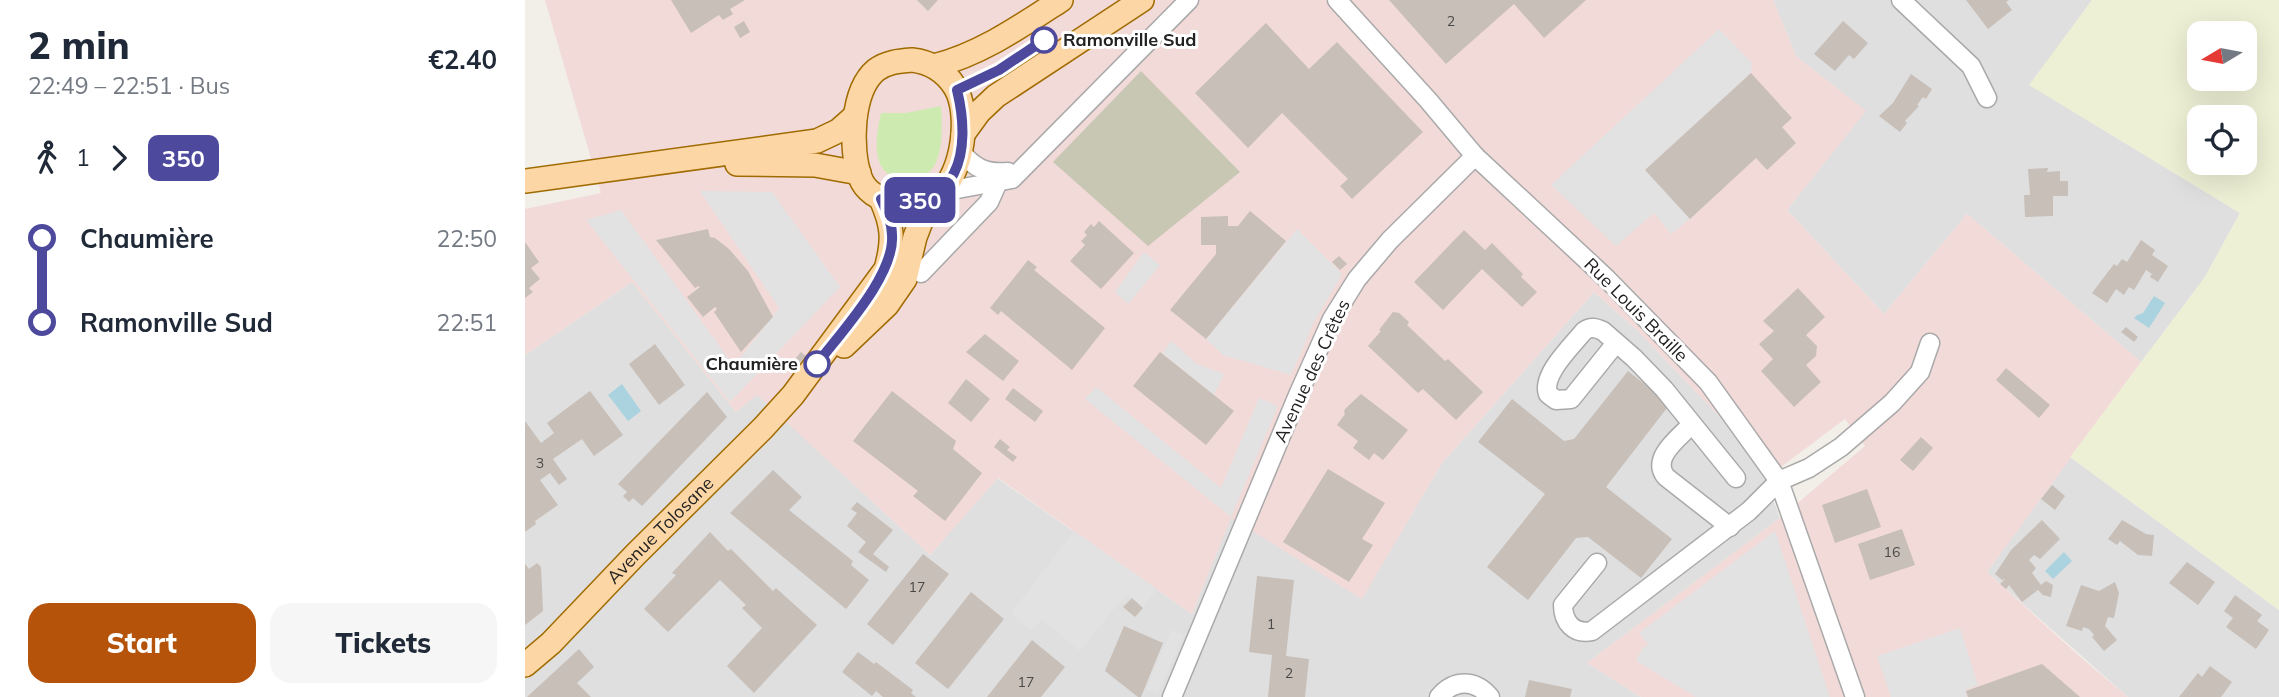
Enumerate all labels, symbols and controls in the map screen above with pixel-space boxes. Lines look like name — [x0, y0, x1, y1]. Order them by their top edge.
house number: 2 — [1447, 12, 1455, 30]
text: 2 min — [28, 21, 130, 69]
north arrow — [2187, 21, 2257, 91]
map controls — [2187, 21, 2257, 175]
marker: Ramonville Sud — [1031, 27, 1057, 53]
place label: Ramonville Sud — [1063, 28, 1197, 51]
text: €2.40 — [428, 43, 497, 76]
text: 22:49 – 22:51 · Bus — [28, 71, 230, 100]
button: locate — [2187, 105, 2257, 175]
icon: walk — [28, 139, 66, 177]
icon: forward — [100, 139, 138, 177]
text: 1 — [76, 143, 90, 172]
text: 350 — [162, 143, 205, 173]
line badge: 350 — [880, 177, 960, 223]
text: 350 — [898, 185, 942, 215]
text: Chaumière — [80, 222, 214, 255]
text: 22:50 — [437, 224, 497, 253]
street label: Rue Louis Braille — [1580, 253, 1693, 366]
street label: Avenue des Crêtes — [1268, 296, 1355, 446]
text: Ramonville Sud — [80, 306, 273, 339]
text: 22:51 — [437, 308, 497, 337]
marker: Chaumière — [804, 351, 830, 377]
place label: Chaumière — [705, 352, 798, 375]
house number: 3 — [536, 454, 544, 472]
street label: Avenue Tolosane — [602, 472, 718, 588]
house number: 16 — [1884, 543, 1900, 561]
house number: 17 — [909, 578, 925, 596]
button: Start — [28, 603, 256, 683]
button: Tickets — [270, 603, 497, 683]
house number: 1 — [1267, 615, 1275, 633]
house number: 2 — [1285, 664, 1293, 682]
house number: 17 — [1018, 673, 1034, 691]

